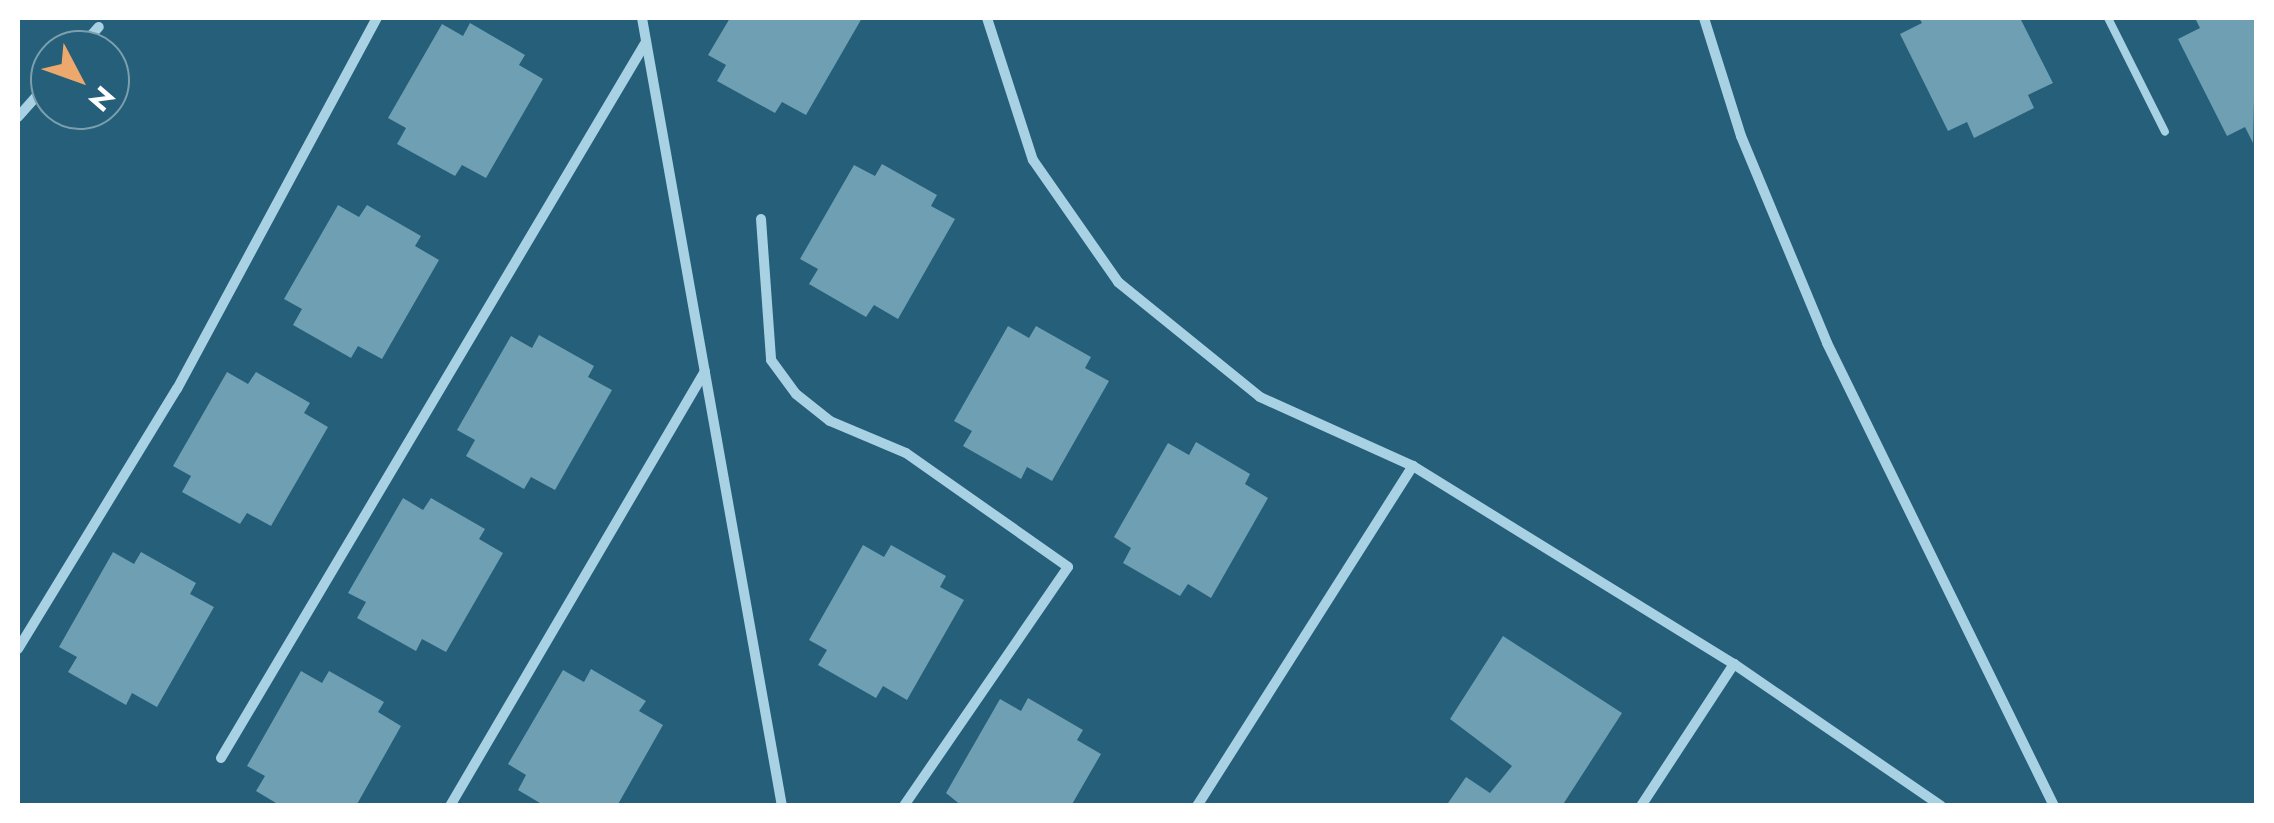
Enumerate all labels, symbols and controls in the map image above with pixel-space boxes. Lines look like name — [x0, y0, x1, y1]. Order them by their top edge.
north arrow — [30, 30, 130, 130]
text: N — [79, 77, 124, 121]

